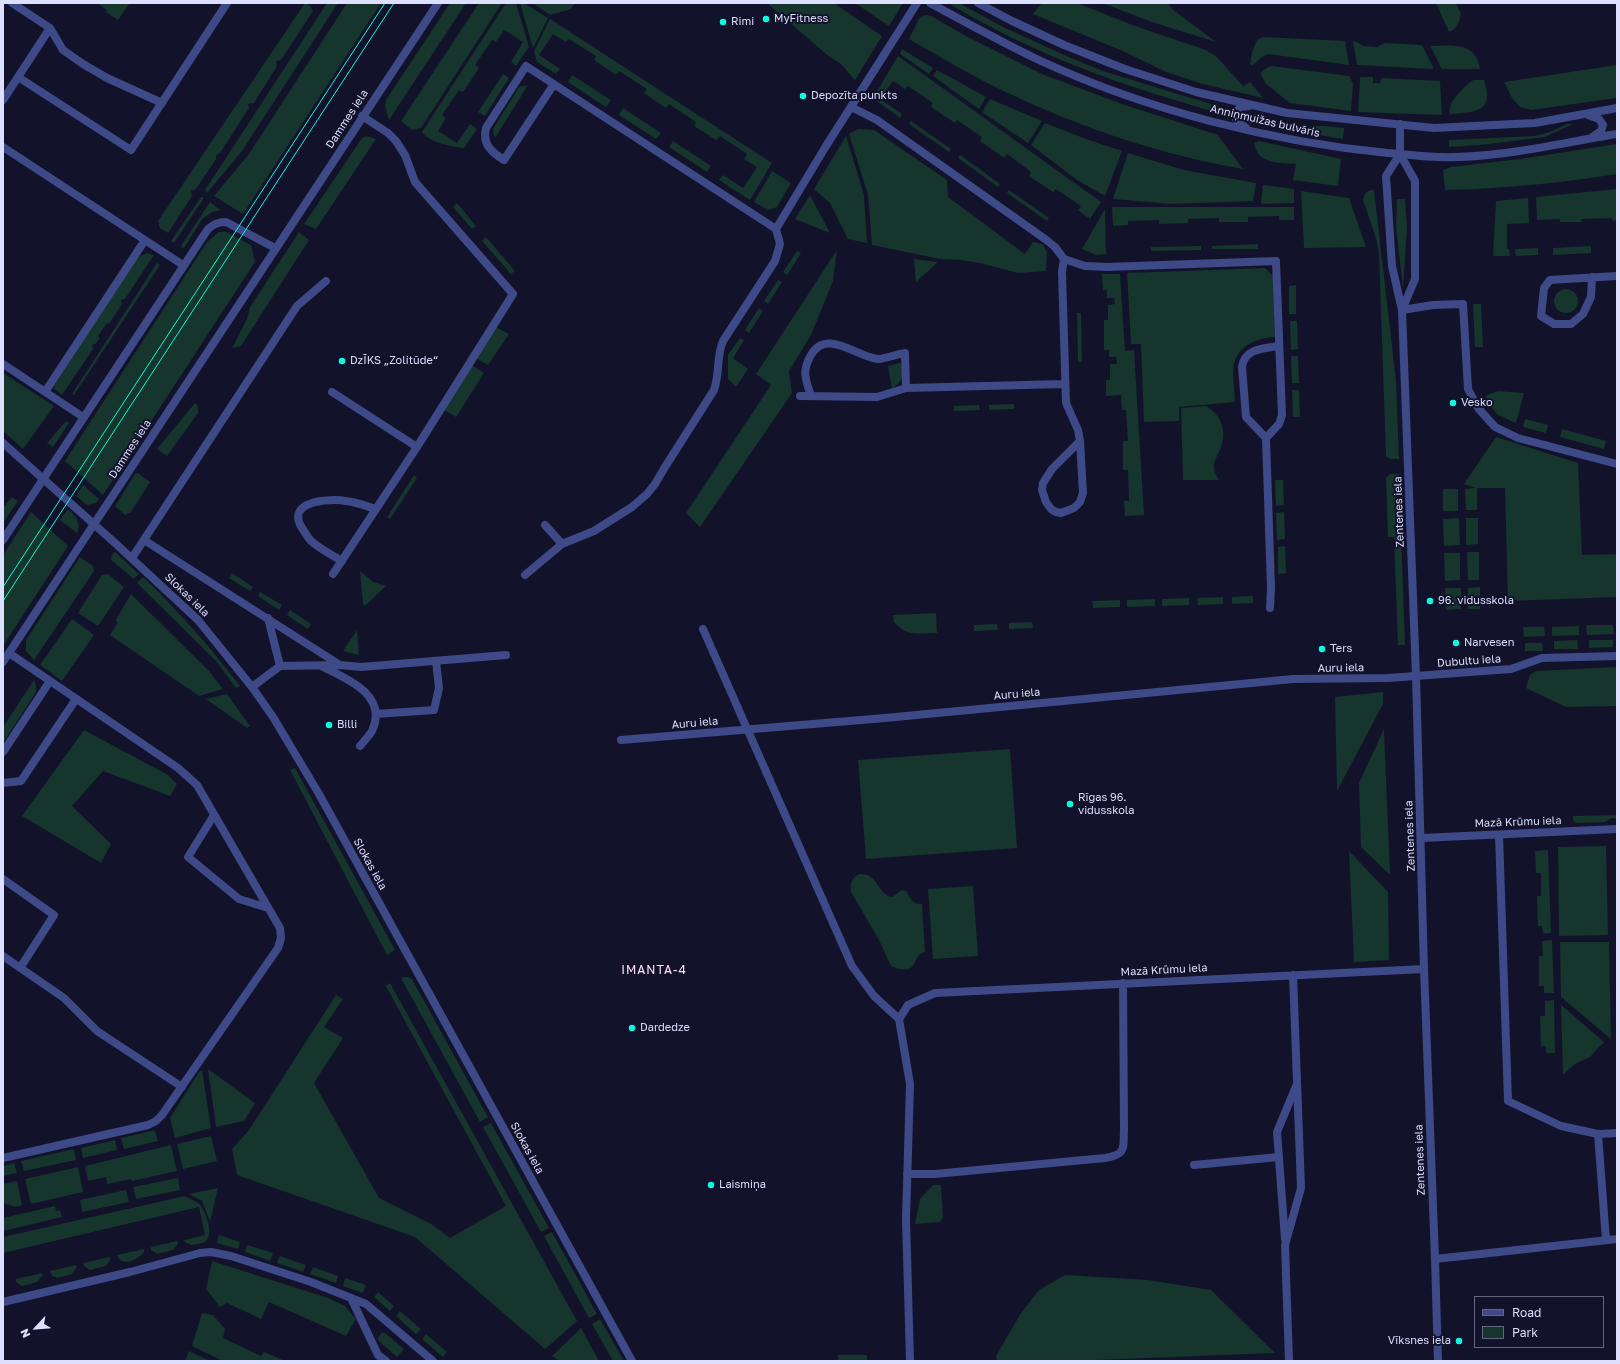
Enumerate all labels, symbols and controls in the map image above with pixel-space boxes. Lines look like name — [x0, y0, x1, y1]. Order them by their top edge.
place label: MyFitness — [774, 12, 828, 26]
marker: MyFitness — [761, 14, 771, 24]
place label: Rimi — [731, 15, 754, 29]
marker: Rimi — [718, 17, 728, 27]
street label: Dammes iela — [323, 87, 371, 151]
place label: Depozīta punkts — [811, 89, 897, 103]
marker: Depozīta punkts — [798, 91, 808, 101]
street label: Anniņmuižas bulvāris — [1209, 102, 1321, 140]
place label: DzĪKS „Zolitūde“ — [350, 354, 438, 368]
marker: DzĪKS „Zolitūde“ — [337, 356, 347, 366]
place label: Vesko — [1461, 396, 1493, 410]
marker: Vesko — [1448, 398, 1458, 408]
street label: Dammes iela — [106, 417, 154, 481]
street label: Zentenes iela — [1391, 476, 1407, 548]
street label: Slokas iela — [162, 570, 212, 620]
place label: 96. vidusskola — [1438, 594, 1514, 608]
marker: 96. vidusskola — [1425, 596, 1435, 606]
place label: Narvesen — [1464, 636, 1514, 650]
marker: Narvesen — [1451, 638, 1461, 648]
place label: Ters — [1330, 642, 1352, 656]
marker: Ters — [1317, 644, 1327, 654]
street label: Dubultu iela — [1437, 652, 1501, 670]
street label: Auru iela — [1318, 661, 1364, 675]
street label: Auru iela — [993, 685, 1041, 703]
street label: Auru iela — [671, 714, 719, 732]
place label: Billi — [337, 718, 357, 732]
marker: Billi — [324, 720, 334, 730]
place label: Rīgas 96. vidusskola — [1078, 791, 1135, 817]
marker: Rīgas 96. vidusskola — [1065, 799, 1075, 809]
street label: Zentenes iela — [1402, 800, 1418, 872]
street label: Mazā Krūmu iela — [1474, 814, 1562, 830]
street label: Slokas iela — [350, 836, 390, 892]
street label: Mazā Krūmu iela — [1120, 961, 1208, 979]
district label: IMANTA-4 — [621, 963, 687, 977]
place label: Dardedze — [640, 1021, 690, 1035]
marker: Dardedze — [627, 1023, 637, 1033]
street label: Slokas iela — [507, 1120, 547, 1176]
street label: Zentenes iela — [1412, 1124, 1428, 1196]
place label: Laismiņa — [719, 1178, 766, 1192]
marker: Laismiņa — [706, 1180, 716, 1190]
legend — [1474, 1296, 1604, 1348]
text: Road — [1512, 1305, 1541, 1320]
north arrow — [16, 1308, 56, 1348]
text: Park — [1512, 1325, 1538, 1340]
text: N — [17, 1327, 32, 1340]
place label: Vīksnes iela — [1388, 1334, 1451, 1348]
marker: Vīksnes iela — [1454, 1336, 1464, 1346]

